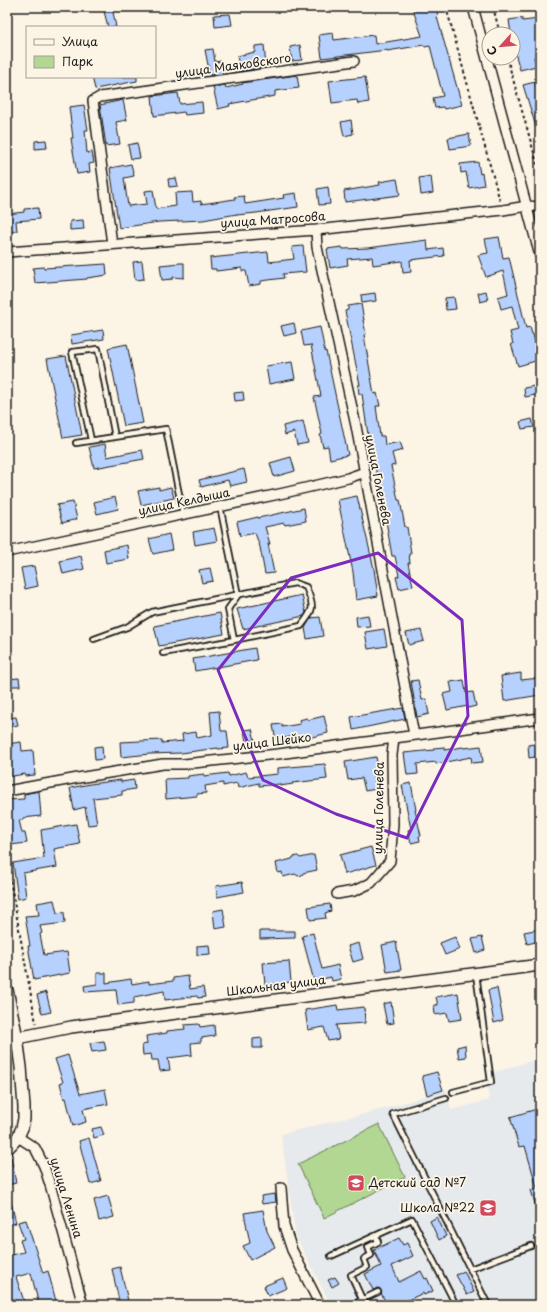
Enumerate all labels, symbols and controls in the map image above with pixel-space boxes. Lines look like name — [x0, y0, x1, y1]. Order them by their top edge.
legend — [26, 26, 156, 78]
north arrow — [481, 26, 521, 66]
text: Улица — [62, 32, 98, 50]
text: С — [482, 43, 501, 58]
street label: улица Маяковского — [174, 48, 292, 82]
text: Парк — [62, 52, 94, 70]
street label: улица Матросова — [220, 206, 327, 232]
street label: улица Голенева — [361, 433, 397, 527]
street label: улица Келдыша — [136, 482, 232, 520]
street label: улица Шейко — [232, 727, 312, 755]
street label: улица Голенева — [368, 761, 388, 854]
street label: Школьная улица — [225, 970, 327, 1000]
street label: улица Ленина — [46, 1155, 88, 1241]
school or university icon: Детский сад №7 — [346, 1173, 366, 1193]
place label: Детский сад №7 — [368, 1173, 466, 1191]
place label: Школа №22 — [400, 1198, 475, 1216]
school or university icon: Школа №22 — [478, 1198, 498, 1218]

